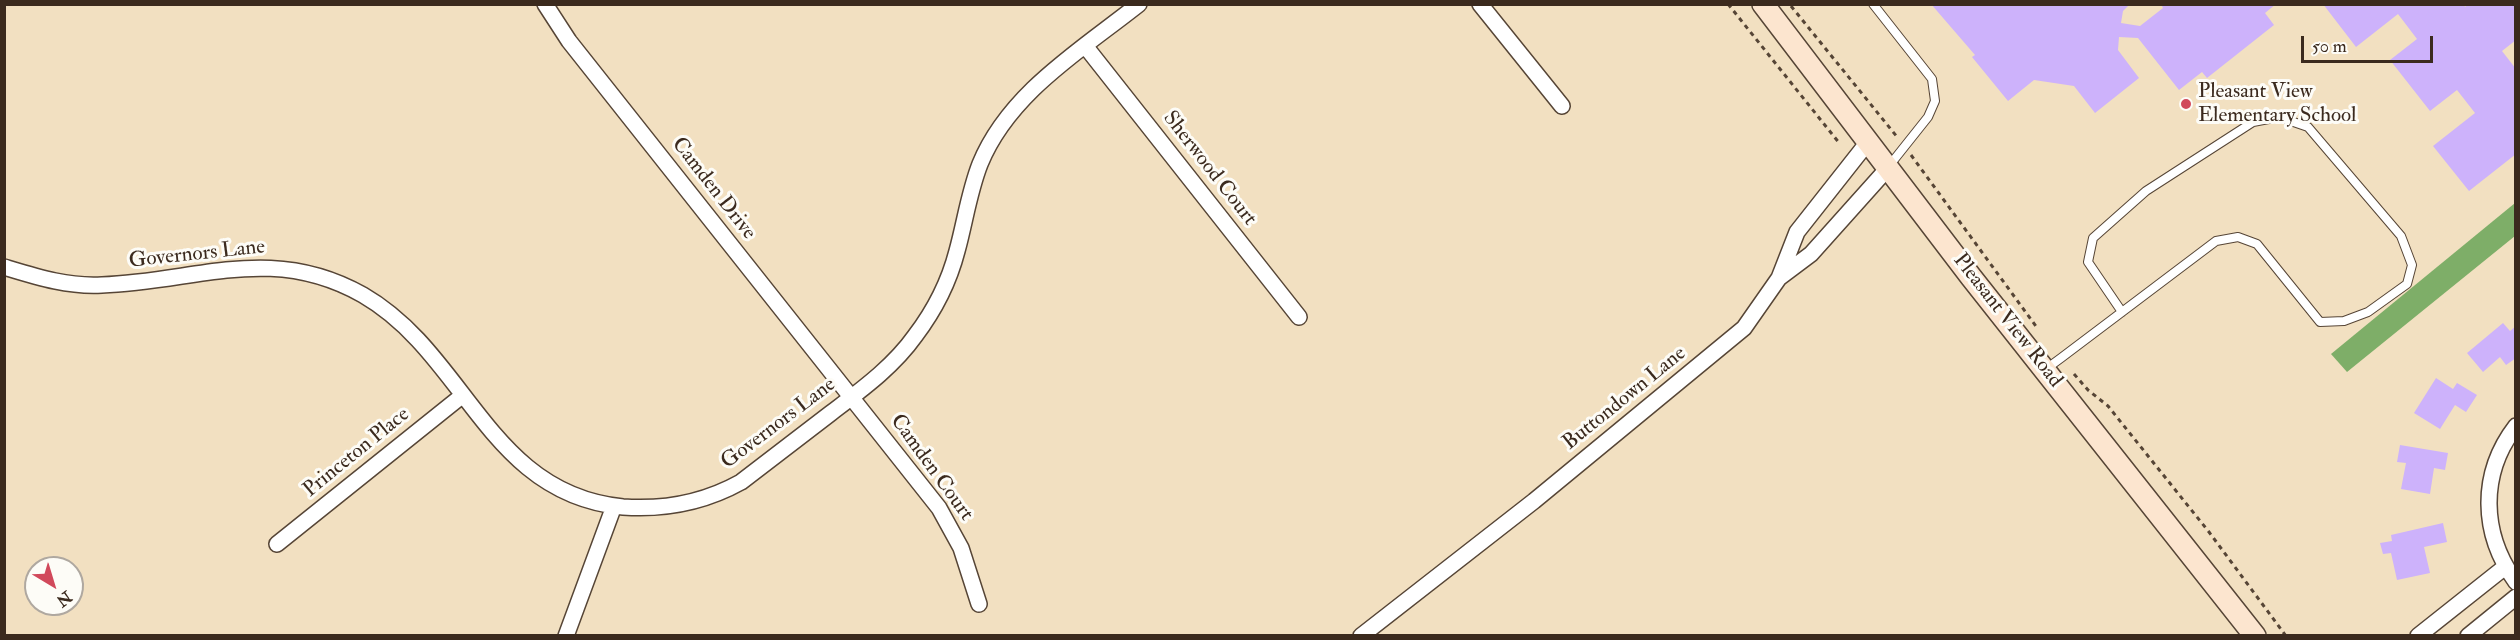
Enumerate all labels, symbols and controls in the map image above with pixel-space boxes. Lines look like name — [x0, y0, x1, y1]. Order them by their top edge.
scale bar — [2304, 24, 2436, 62]
text: 50 m — [2312, 35, 2347, 58]
place label: Pleasant View Elementary School — [2198, 79, 2356, 129]
marker: Pleasant View Elementary School — [2179, 97, 2193, 111]
street label: Sherwood Court — [1157, 107, 1261, 231]
street label: Camden Drive — [665, 133, 761, 245]
street label: Governors Lane — [128, 235, 266, 275]
street label: Pleasant View Road — [1947, 249, 2067, 393]
street label: Buttondown Lane — [1558, 342, 1692, 456]
street label: Governors Lane — [717, 373, 841, 475]
street label: Princeton Place — [299, 403, 415, 503]
street label: Camden Court — [884, 410, 978, 526]
north arrow — [24, 556, 84, 616]
text: N — [52, 586, 76, 611]

